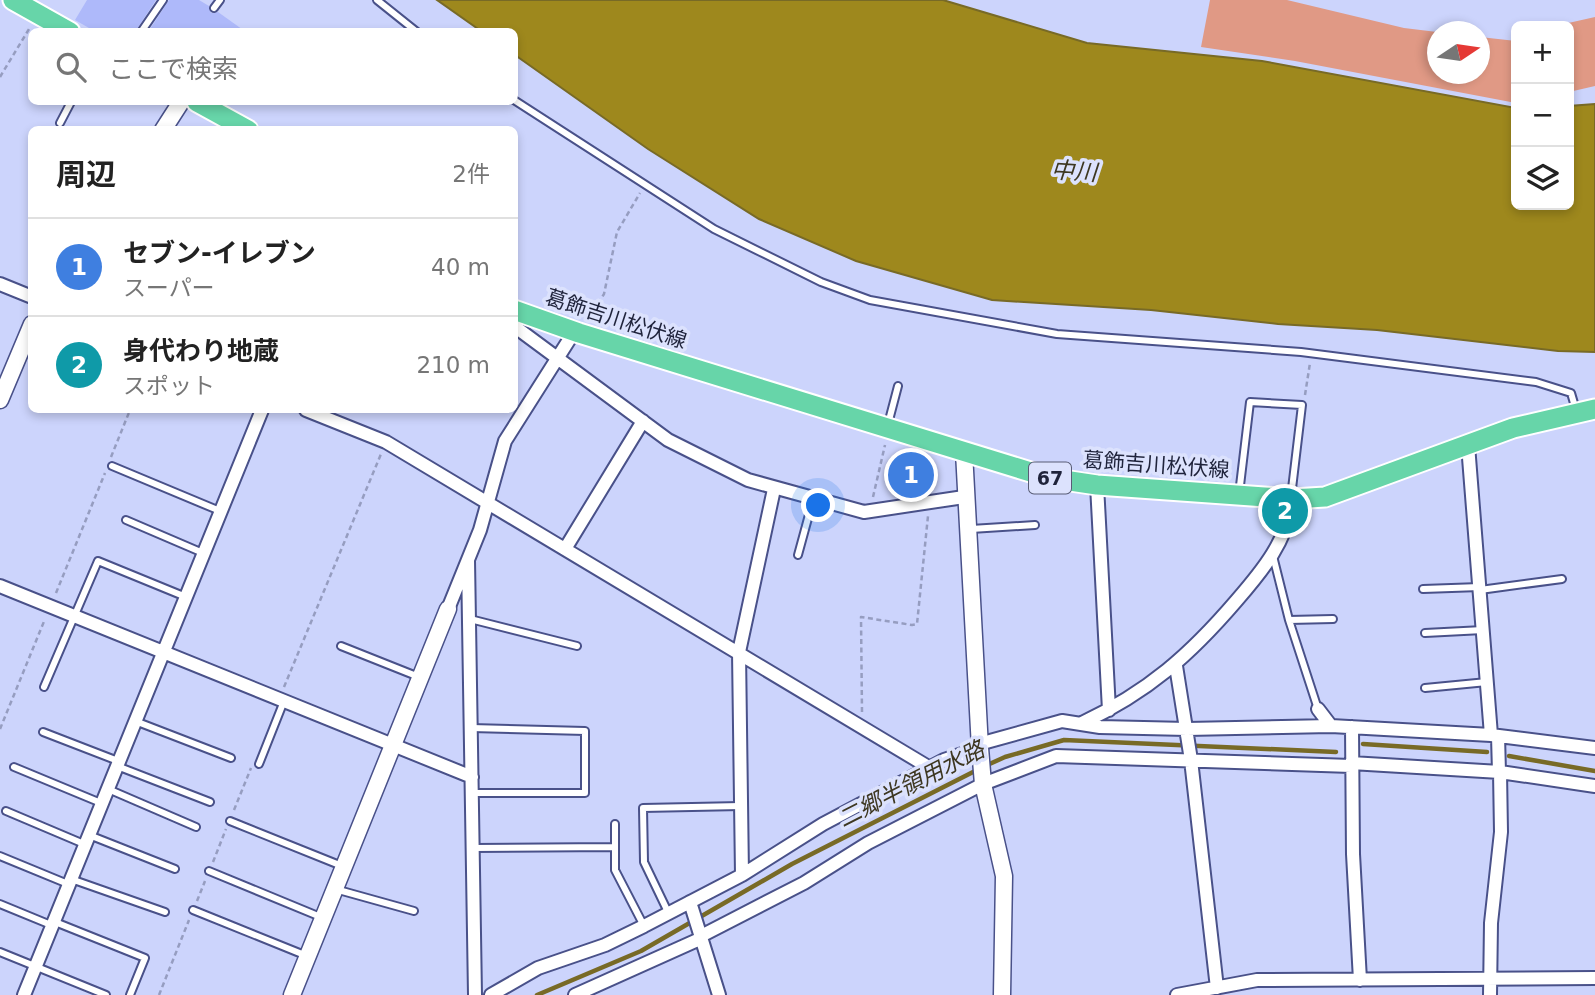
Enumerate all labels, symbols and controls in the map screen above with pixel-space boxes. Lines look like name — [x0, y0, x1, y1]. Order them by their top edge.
north arrow — [1427, 21, 1490, 84]
map controls — [1511, 21, 1574, 210]
button: + — [1511, 21, 1574, 84]
search box — [28, 28, 518, 105]
icon: search — [52, 48, 90, 86]
text: ここで検索 — [108, 54, 238, 84]
button: − — [1511, 84, 1574, 147]
button: layers — [1511, 147, 1574, 210]
water label: 中川 — [1050, 156, 1101, 186]
text: 周辺 — [56, 157, 116, 192]
text: 2件 — [452, 161, 490, 187]
text: セブン-イレブン — [123, 238, 316, 268]
text: 1 — [71, 254, 87, 280]
text: 40 m — [431, 254, 490, 280]
text: スーパー — [123, 275, 215, 301]
street label: 葛飾吉川松伏線 — [542, 285, 690, 353]
text: 身代わり地蔵 — [123, 336, 279, 366]
text: 2 — [71, 352, 87, 378]
text: 210 m — [416, 352, 490, 378]
text: スポット — [123, 373, 215, 399]
street label: 葛飾吉川松伏線 — [1082, 448, 1230, 482]
pin: 1 — [888, 449, 934, 501]
road number: 67 — [1029, 463, 1071, 494]
pin: 2 — [1262, 485, 1308, 537]
your location — [801, 488, 835, 522]
water label: 二郷半領用水路 — [833, 735, 990, 832]

